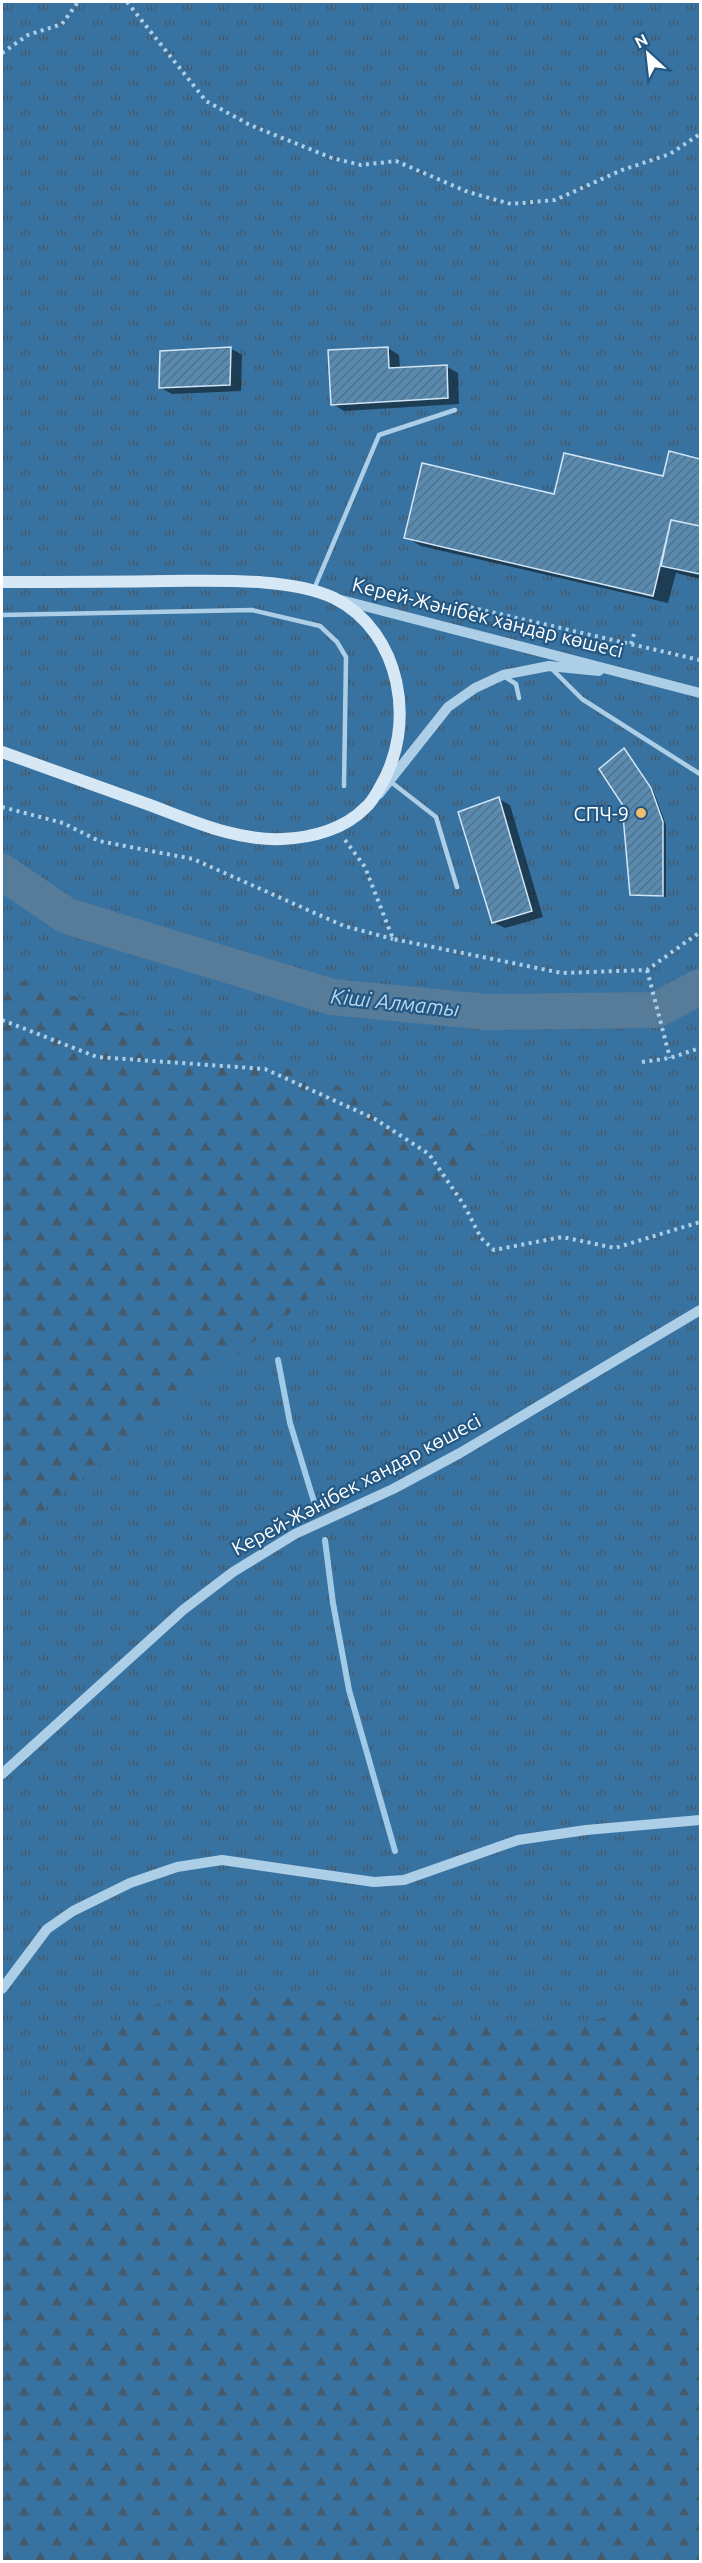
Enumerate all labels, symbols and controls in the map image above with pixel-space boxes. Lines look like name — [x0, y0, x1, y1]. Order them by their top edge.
north arrow — [618, 24, 678, 84]
text: N — [632, 30, 651, 51]
street label: Керей-Жәнібек хандар көшесі — [350, 572, 626, 662]
place label: СПЧ-9 — [574, 802, 629, 825]
marker: СПЧ-9 — [634, 806, 648, 820]
water label: Кіші Алматы — [329, 983, 461, 1021]
street label: Керей-Жәнібек хандар көшесі — [228, 1408, 484, 1560]

